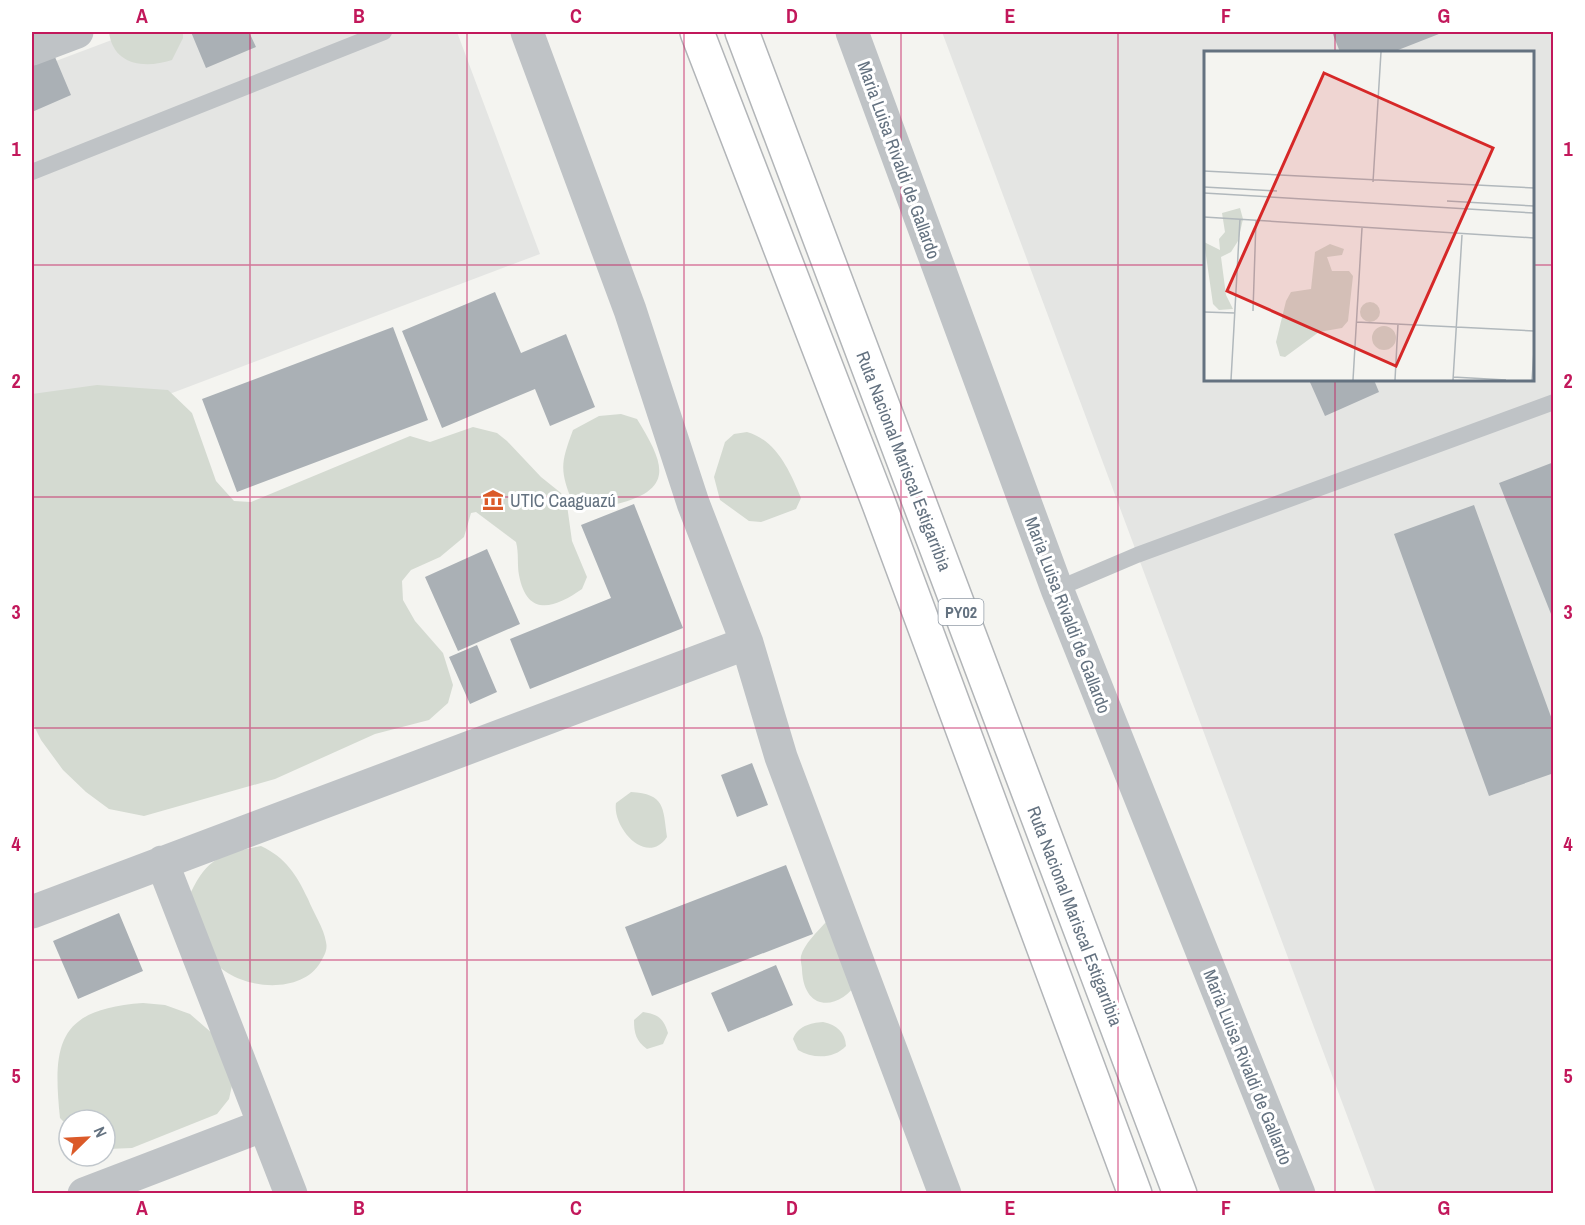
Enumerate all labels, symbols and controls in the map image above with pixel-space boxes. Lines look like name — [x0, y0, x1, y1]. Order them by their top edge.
text: A — [136, 2, 148, 29]
text: B — [353, 2, 365, 29]
text: C — [570, 2, 582, 29]
text: D — [786, 2, 798, 29]
text: E — [1005, 2, 1016, 29]
text: F — [1221, 2, 1231, 29]
text: G — [1438, 2, 1450, 29]
inset map — [1204, 51, 1534, 381]
street label: Maria Luisa Rivaldi de Gallardo — [852, 58, 946, 262]
text: 1 — [11, 135, 21, 162]
text: 1 — [1563, 135, 1573, 162]
street label: Ruta Nacional Mariscal Estigarribia — [850, 347, 958, 575]
text: 2 — [11, 367, 21, 394]
text: 2 — [1563, 367, 1573, 394]
museum icon: UTIC Caaguazú — [481, 488, 505, 512]
place label: UTIC Caaguazú — [510, 488, 616, 513]
street label: Maria Luisa Rivaldi de Gallardo — [1019, 513, 1117, 717]
text: 3 — [11, 598, 21, 625]
text: 3 — [1563, 598, 1573, 625]
road number: PY02 — [938, 599, 984, 625]
street label: Ruta Nacional Mariscal Estigarribia — [1021, 802, 1129, 1030]
text: 4 — [11, 830, 21, 857]
text: 4 — [1563, 830, 1573, 857]
street label: Maria Luisa Rivaldi de Gallardo — [1197, 966, 1299, 1168]
text: 5 — [11, 1062, 21, 1089]
text: 5 — [1563, 1062, 1573, 1089]
north arrow — [57, 1108, 117, 1168]
text: N — [89, 1123, 113, 1141]
text: A — [136, 1194, 148, 1221]
text: B — [353, 1194, 365, 1221]
text: C — [570, 1194, 582, 1221]
text: D — [786, 1194, 798, 1221]
text: E — [1005, 1194, 1016, 1221]
text: F — [1221, 1194, 1231, 1221]
text: G — [1438, 1194, 1450, 1221]

